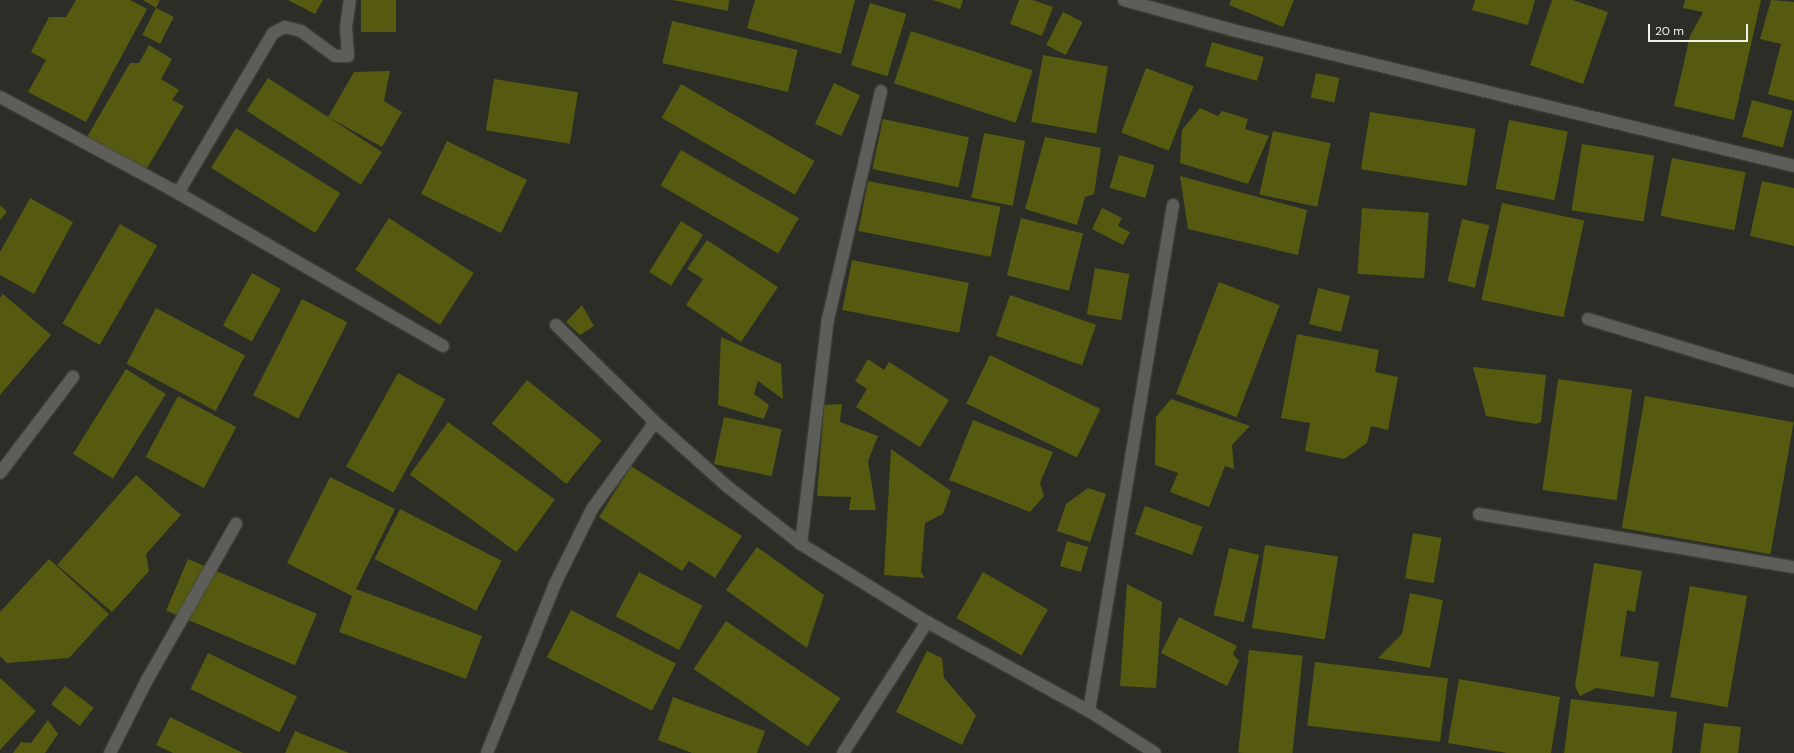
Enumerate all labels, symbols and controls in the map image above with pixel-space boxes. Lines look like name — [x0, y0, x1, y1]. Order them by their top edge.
scale bar — [1650, 16, 1750, 42]
text: 20 m — [1655, 23, 1684, 39]

